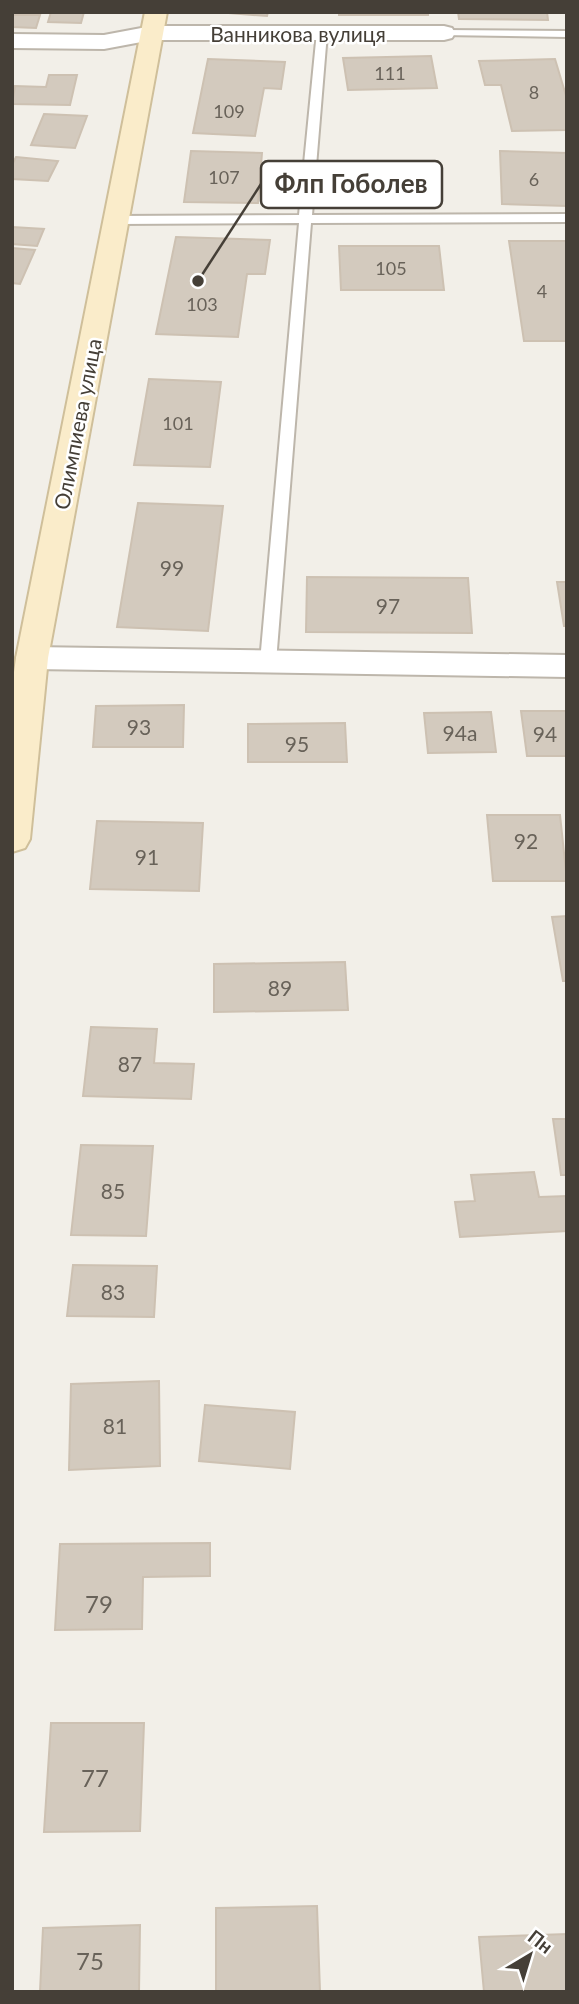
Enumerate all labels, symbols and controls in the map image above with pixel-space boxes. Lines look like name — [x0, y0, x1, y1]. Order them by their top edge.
street label: Ванникова вулиця — [210, 21, 386, 46]
house number: 111 — [374, 62, 406, 84]
house number: 8 — [529, 81, 539, 103]
house number: 109 — [213, 100, 245, 122]
callout: Флп Гоболев — [261, 161, 442, 208]
house number: 107 — [208, 166, 240, 188]
text: Флп Гоболев — [274, 167, 428, 199]
house number: 6 — [529, 168, 539, 190]
house number: 105 — [375, 257, 407, 279]
house number: 4 — [537, 280, 547, 302]
house number: 103 — [186, 293, 218, 315]
street label: Олимпиева улица — [48, 336, 106, 512]
house number: 101 — [162, 412, 194, 434]
house number: 99 — [160, 555, 184, 580]
house number: 97 — [376, 593, 400, 618]
house number: 93 — [127, 714, 151, 739]
house number: 94а — [443, 720, 477, 745]
house number: 94 — [533, 721, 557, 746]
house number: 95 — [285, 731, 309, 756]
house number: 92 — [514, 828, 538, 853]
house number: 91 — [135, 844, 159, 869]
house number: 89 — [268, 975, 292, 1000]
house number: 87 — [118, 1051, 142, 1076]
house number: 85 — [101, 1178, 125, 1203]
house number: 83 — [101, 1279, 125, 1304]
house number: 81 — [103, 1413, 127, 1438]
house number: 79 — [85, 1589, 113, 1618]
house number: 77 — [81, 1763, 109, 1792]
north arrow — [495, 1920, 565, 1990]
text: Пн — [524, 1925, 558, 1958]
house number: 75 — [76, 1946, 104, 1975]

